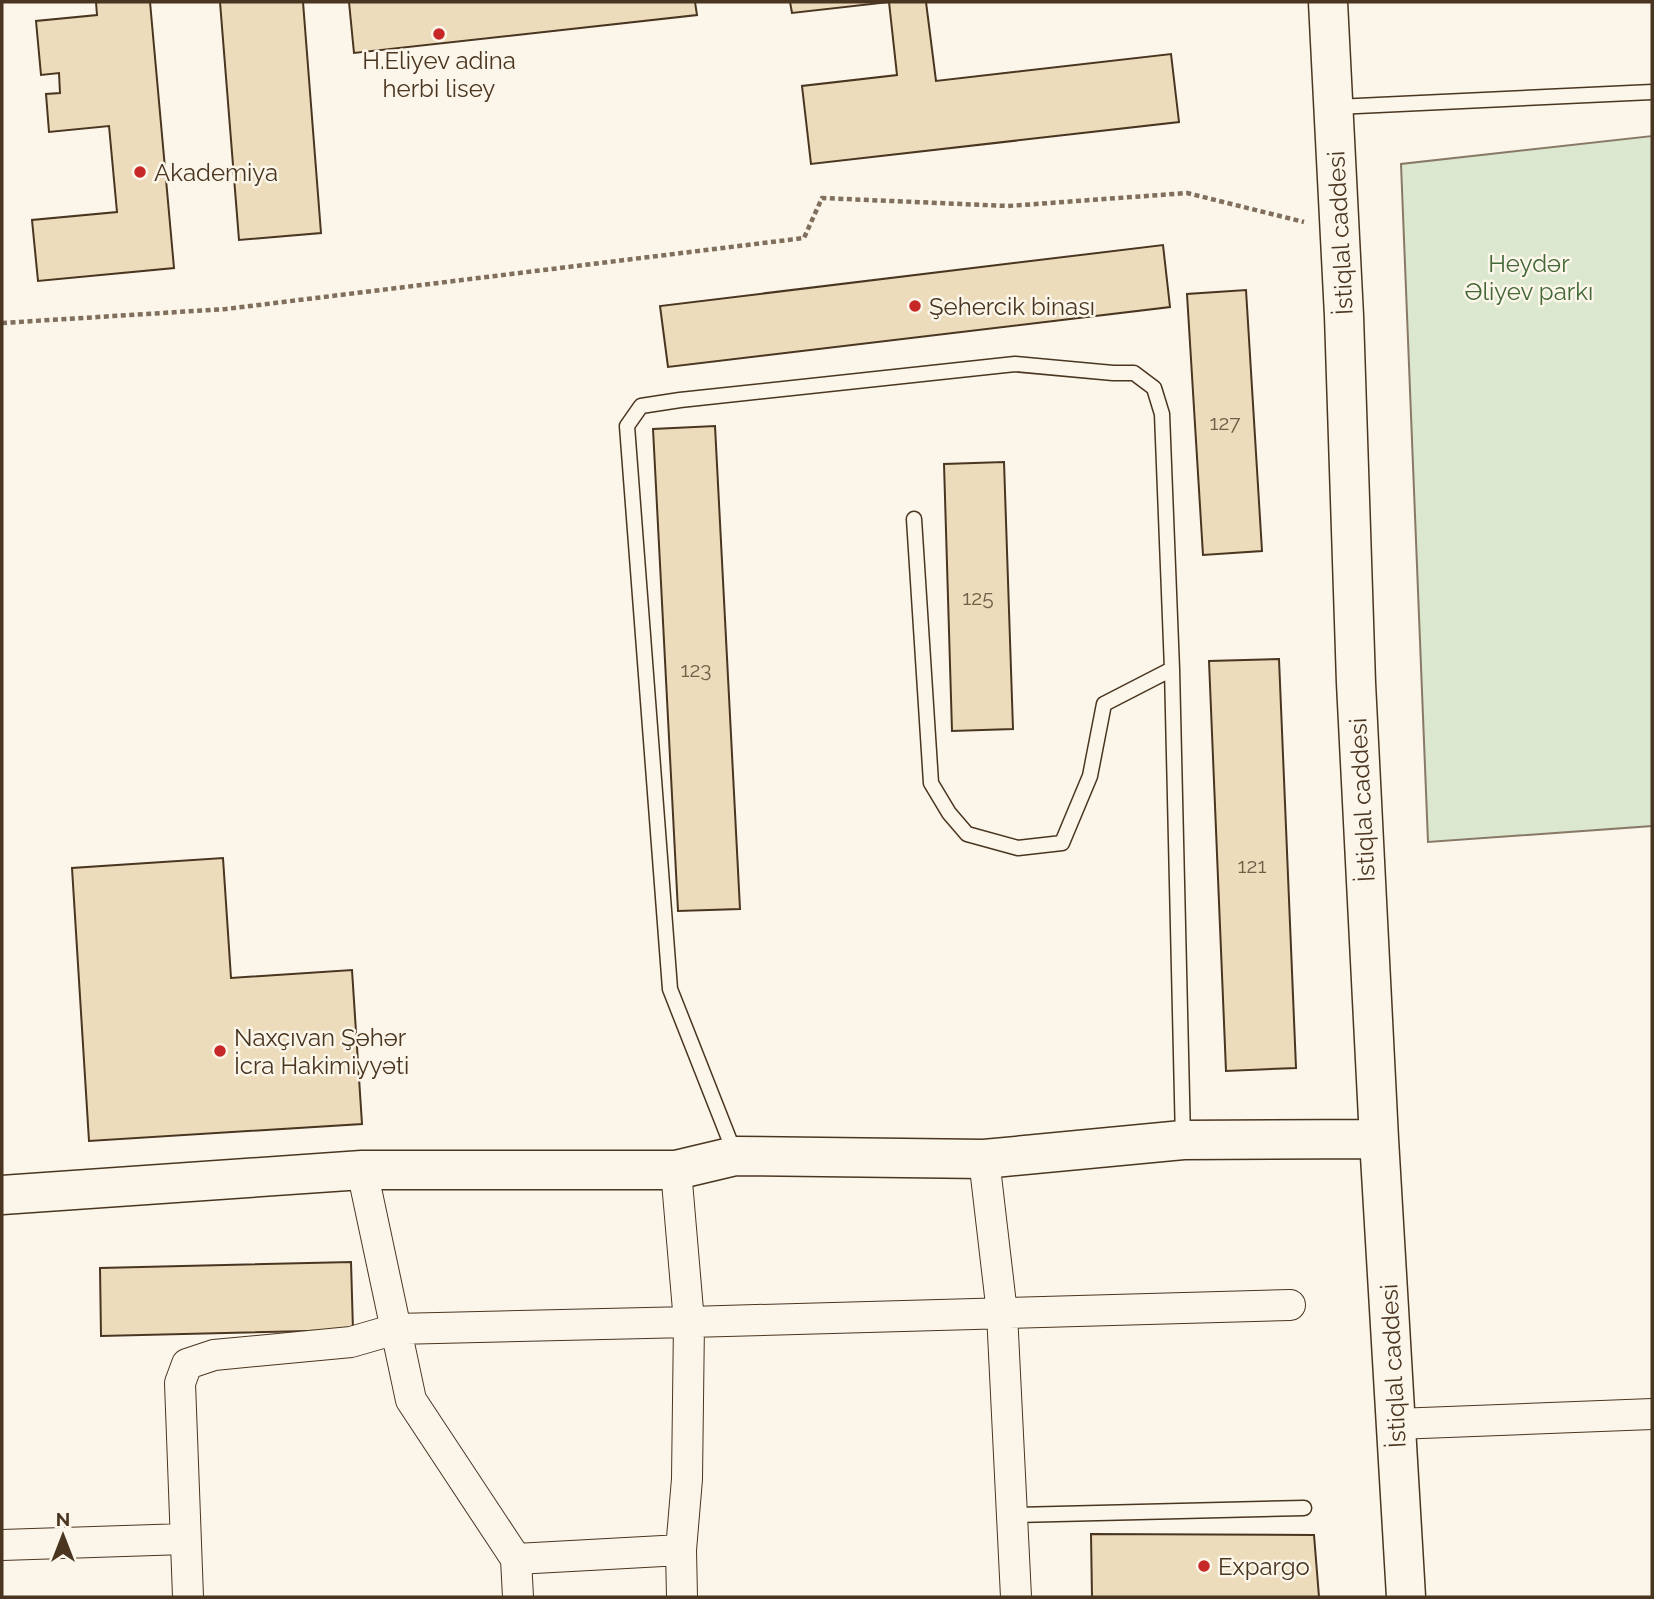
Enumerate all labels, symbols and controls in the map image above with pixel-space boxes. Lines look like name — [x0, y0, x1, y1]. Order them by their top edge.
marker: H.Eliyev adina herbi lisey — [431, 26, 447, 42]
place label: H.Eliyev adina herbi lisey — [362, 46, 516, 103]
street label: İstiqlal caddesi — [1321, 150, 1359, 316]
place label: Akademiya — [154, 158, 278, 187]
marker: Akademiya — [132, 164, 148, 180]
park label: Heydər Əliyev parkı — [1465, 249, 1593, 306]
place label: Şehercik binası — [929, 292, 1095, 321]
marker: Şehercik binası — [907, 298, 923, 314]
house number: 127 — [1209, 410, 1241, 435]
house number: 125 — [962, 585, 994, 610]
house number: 123 — [680, 657, 712, 682]
street label: İstiqlal caddesi — [1343, 717, 1381, 883]
house number: 121 — [1238, 853, 1266, 878]
place label: Naxçıvan Şəhər İcra Hakimiyyəti — [234, 1023, 409, 1080]
marker: Naxçıvan Şəhər İcra Hakimiyyəti — [212, 1043, 228, 1059]
street label: İstiqlal caddesi — [1374, 1283, 1412, 1449]
north arrow — [28, 1501, 98, 1571]
text: N — [56, 1508, 70, 1530]
place label: Expargo — [1218, 1552, 1310, 1581]
marker: Expargo — [1196, 1558, 1212, 1574]

